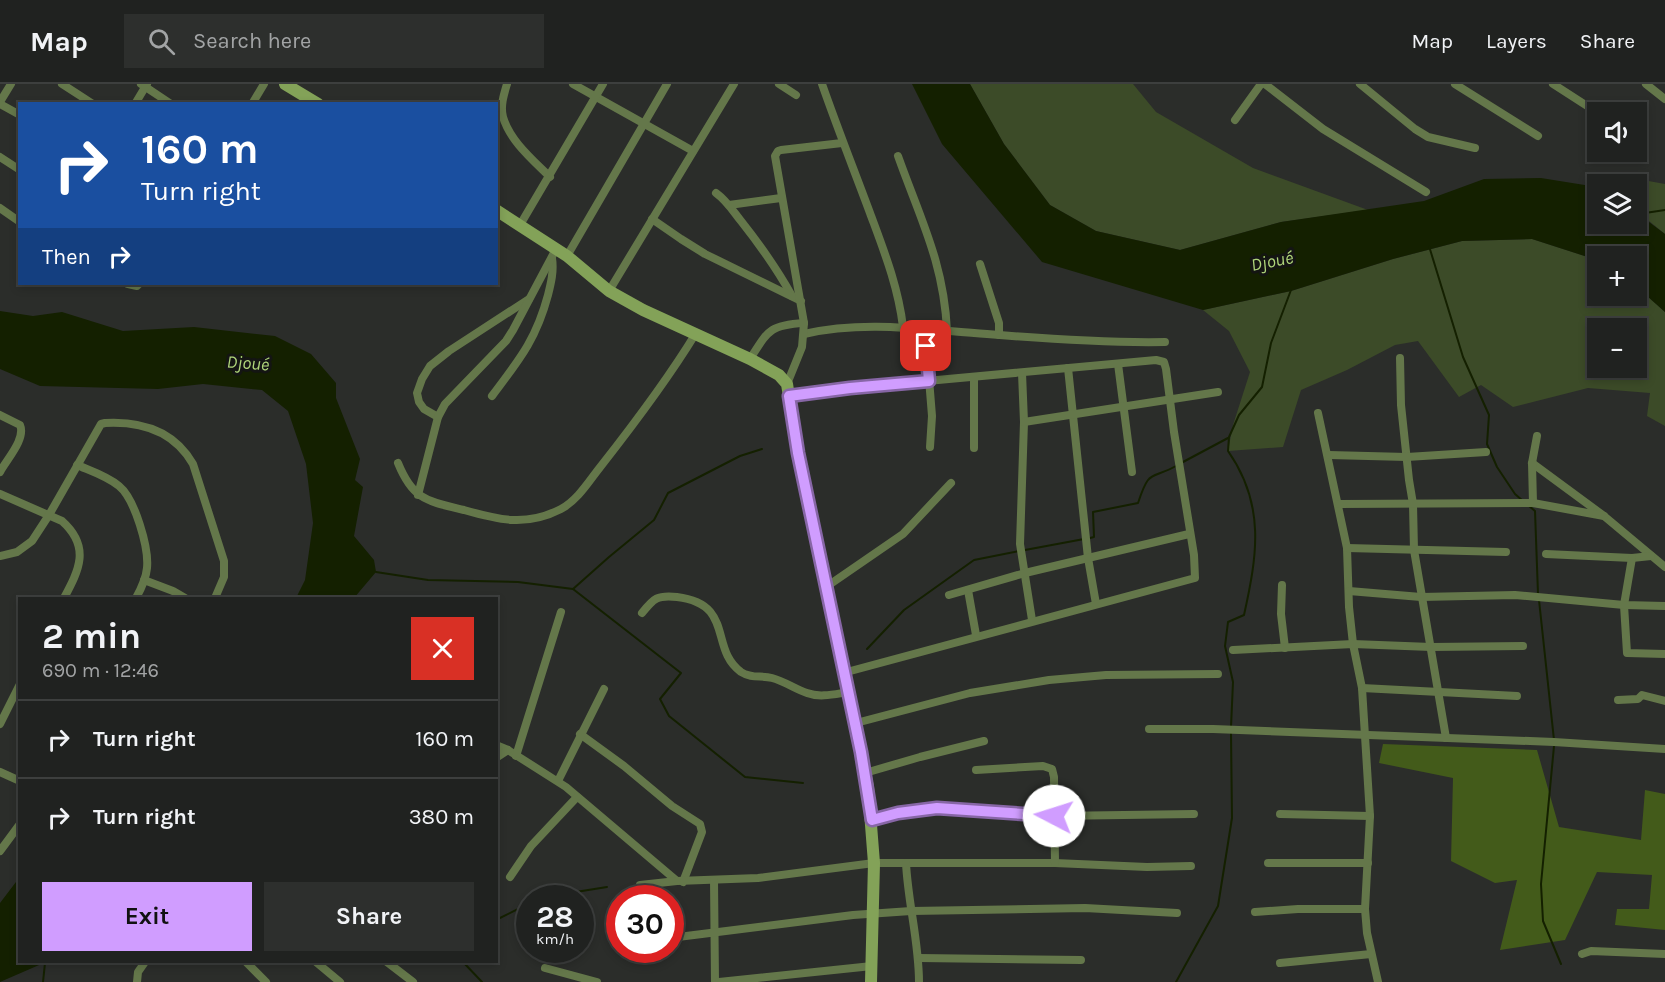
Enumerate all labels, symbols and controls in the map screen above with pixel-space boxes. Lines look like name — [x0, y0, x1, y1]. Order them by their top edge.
search box — [124, 14, 544, 68]
text: Map — [30, 25, 88, 58]
icon: search — [145, 25, 178, 58]
text: Search here — [193, 28, 311, 54]
text: Map — [1411, 29, 1453, 53]
text: Layers — [1486, 29, 1547, 53]
text: Share — [1580, 29, 1635, 53]
map controls — [1587, 102, 1647, 378]
button: sound — [1587, 102, 1647, 162]
text: 160 m — [141, 124, 259, 174]
icon: right — [42, 126, 120, 204]
button: layers — [1587, 174, 1647, 234]
text: Turn right — [141, 175, 261, 207]
icon: right — [103, 240, 136, 273]
text: Then — [42, 244, 91, 270]
water label: Djoué — [1249, 246, 1296, 276]
button: + — [1587, 246, 1647, 306]
button: − — [1587, 318, 1647, 378]
pin — [900, 320, 951, 371]
icon: arrive — [909, 329, 942, 362]
water label: Djoué — [226, 351, 271, 376]
text: 2 min — [42, 615, 141, 657]
button: close — [411, 617, 474, 680]
text: 690 m · 12:46 — [42, 659, 159, 682]
icon: right — [42, 723, 75, 756]
text: Turn right — [93, 726, 196, 752]
text: 160 m — [415, 726, 474, 752]
position arrow — [1022, 784, 1086, 848]
icon: right — [42, 801, 75, 834]
text: Turn right — [93, 804, 196, 830]
text: 380 m — [409, 804, 474, 830]
button: Exit — [42, 882, 252, 951]
button: Share — [264, 882, 474, 951]
speed limit sign: 30 — [606, 885, 684, 963]
text: 28 — [536, 899, 574, 935]
text: km/h — [536, 930, 574, 948]

